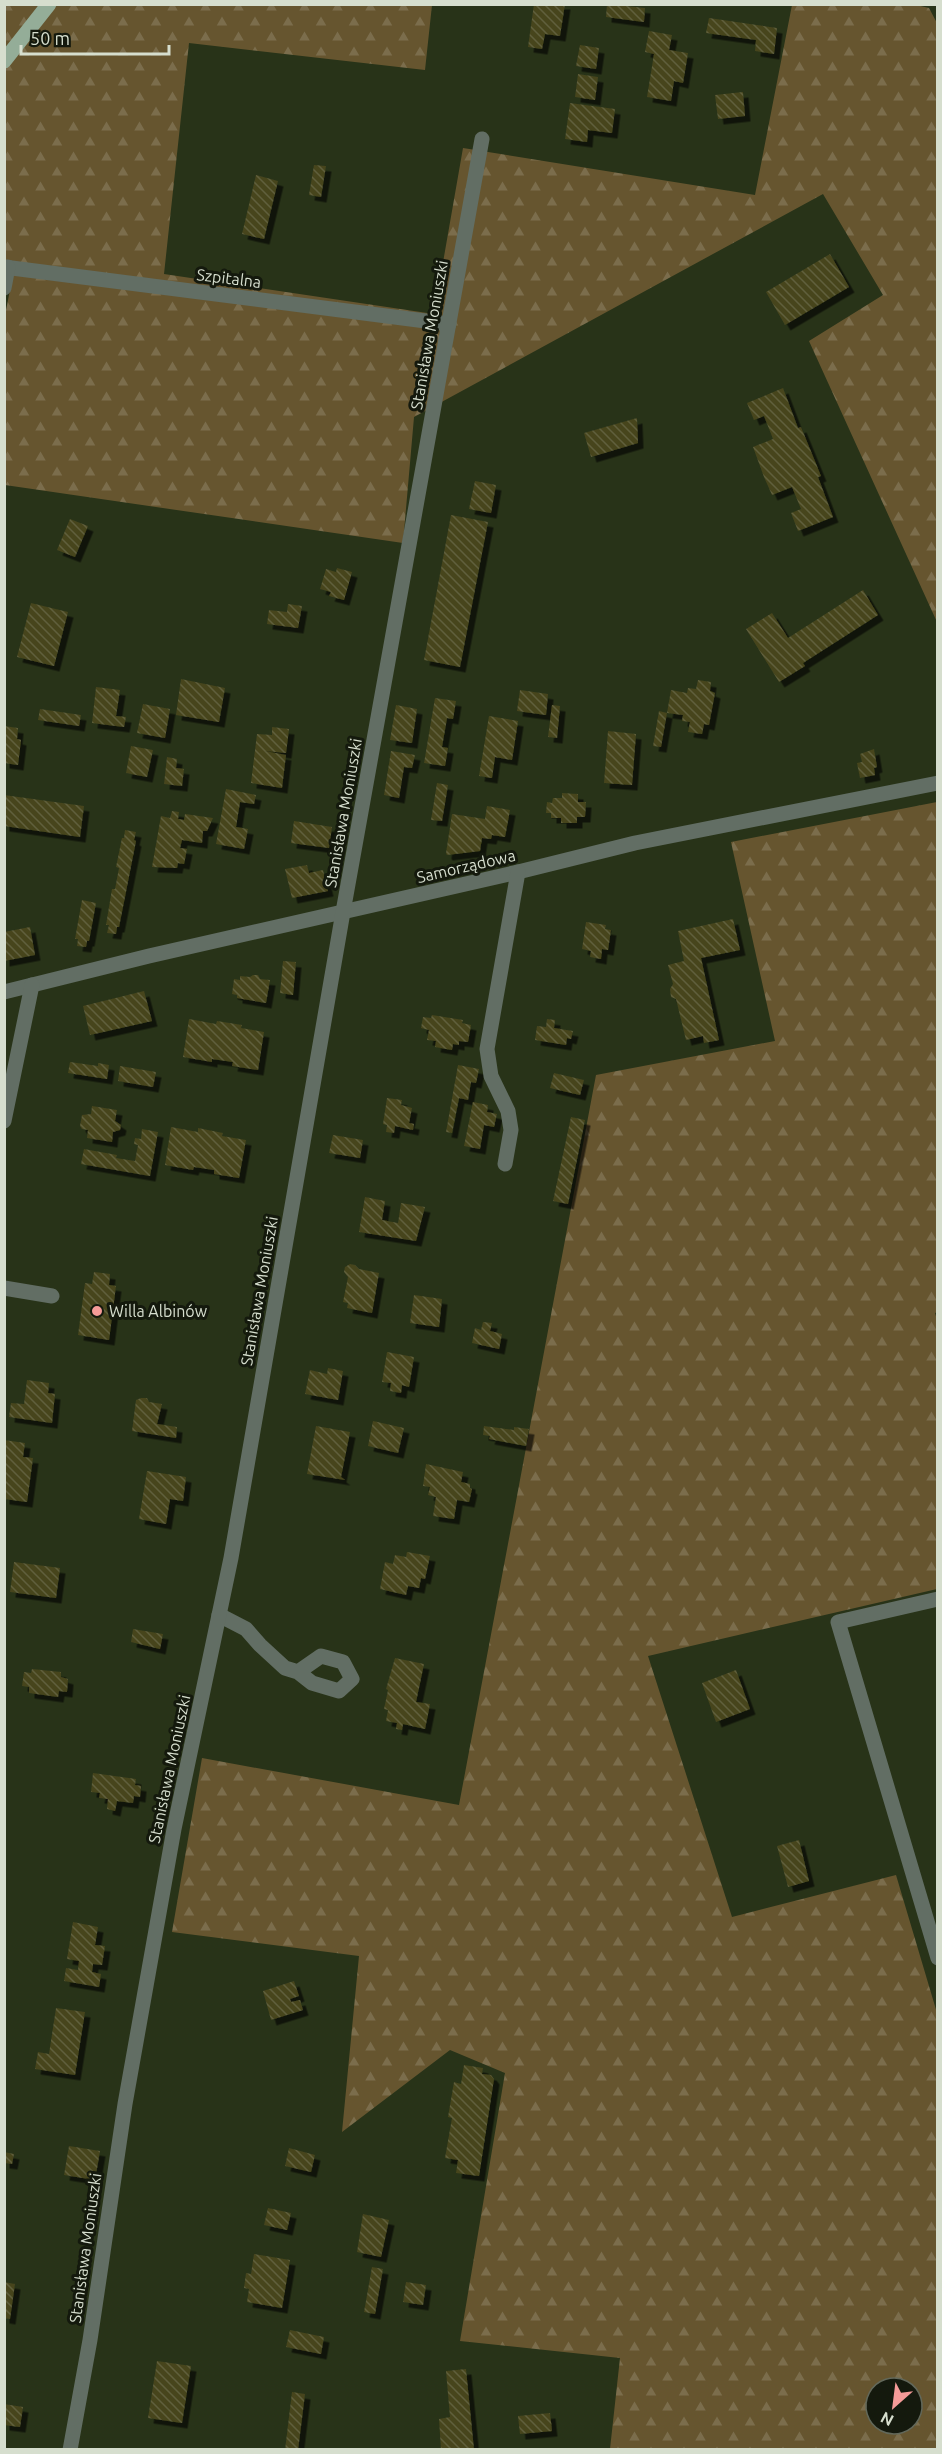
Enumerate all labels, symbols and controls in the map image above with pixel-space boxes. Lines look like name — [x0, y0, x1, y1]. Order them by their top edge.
scale bar — [21, 18, 170, 56]
text: 50 m — [30, 28, 70, 48]
street label: Stanisława Moniuszki — [407, 259, 451, 411]
street label: Szpitalna — [196, 265, 262, 291]
street label: Stanisława Moniuszki — [321, 737, 365, 889]
street label: Samorządowa — [415, 846, 517, 886]
street label: Stanisława Moniuszki — [237, 1215, 281, 1367]
place label: Willa Albinów — [109, 1302, 208, 1320]
marker: Willa Albinów — [90, 1304, 104, 1318]
street label: Stanisława Moniuszki — [144, 1693, 194, 1845]
street label: Stanisława Moniuszki — [66, 2172, 104, 2324]
north arrow — [864, 2376, 924, 2436]
text: N — [877, 2408, 896, 2430]

